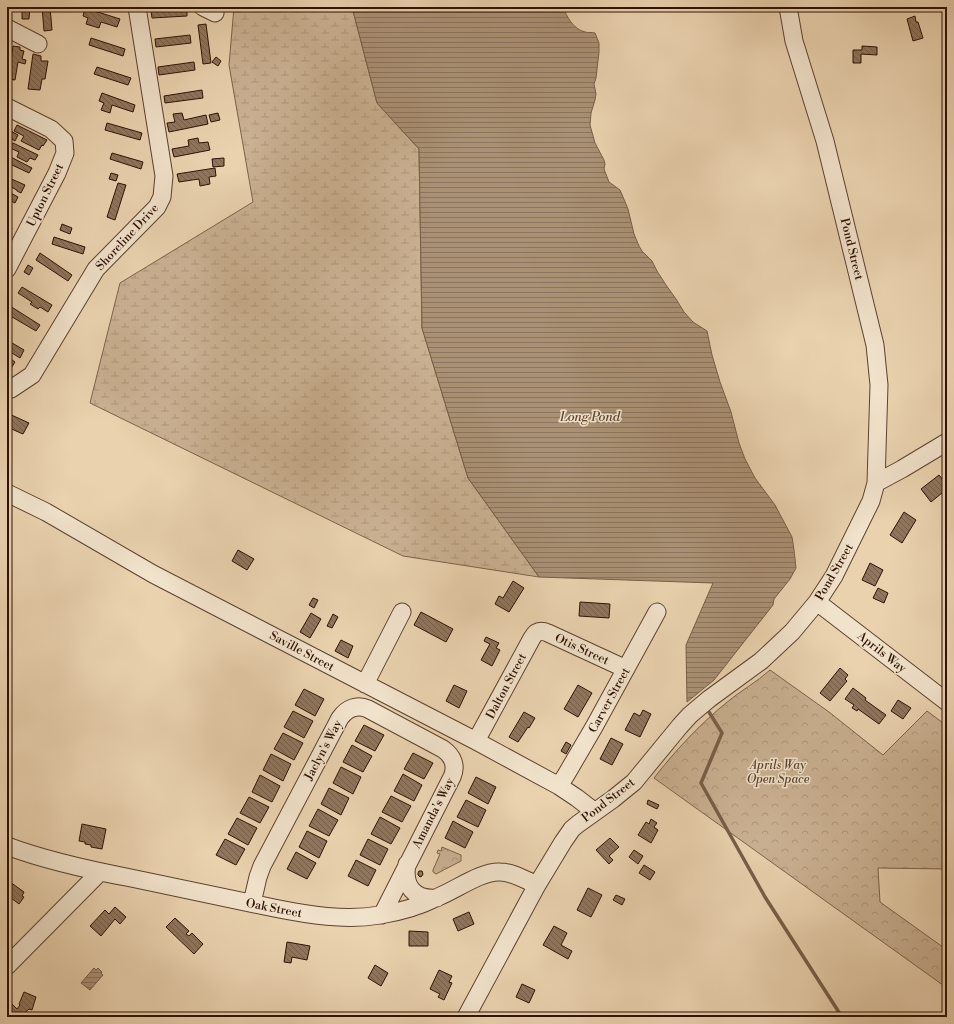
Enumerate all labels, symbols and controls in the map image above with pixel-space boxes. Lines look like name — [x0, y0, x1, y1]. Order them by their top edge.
street label: Upton Street — [24, 160, 68, 229]
street label: Shoreline Drive — [93, 201, 162, 274]
street label: Pond Street — [837, 217, 867, 282]
water label: Long Pond — [559, 409, 621, 425]
street label: Pond Street — [812, 540, 857, 603]
street label: Saville Street — [267, 628, 337, 675]
street label: Aprils Way — [854, 628, 909, 676]
street label: Otis Street — [552, 630, 612, 669]
street label: Dalton Street — [483, 650, 530, 722]
street label: Carver Street — [585, 664, 634, 735]
street label: Jaclyn's Way — [301, 717, 346, 784]
park label: Aprils Way Open Space — [747, 758, 810, 787]
street label: Amanda's Way — [409, 775, 458, 852]
street label: Pond Street — [579, 775, 638, 826]
street label: Oak Street — [245, 896, 304, 921]

